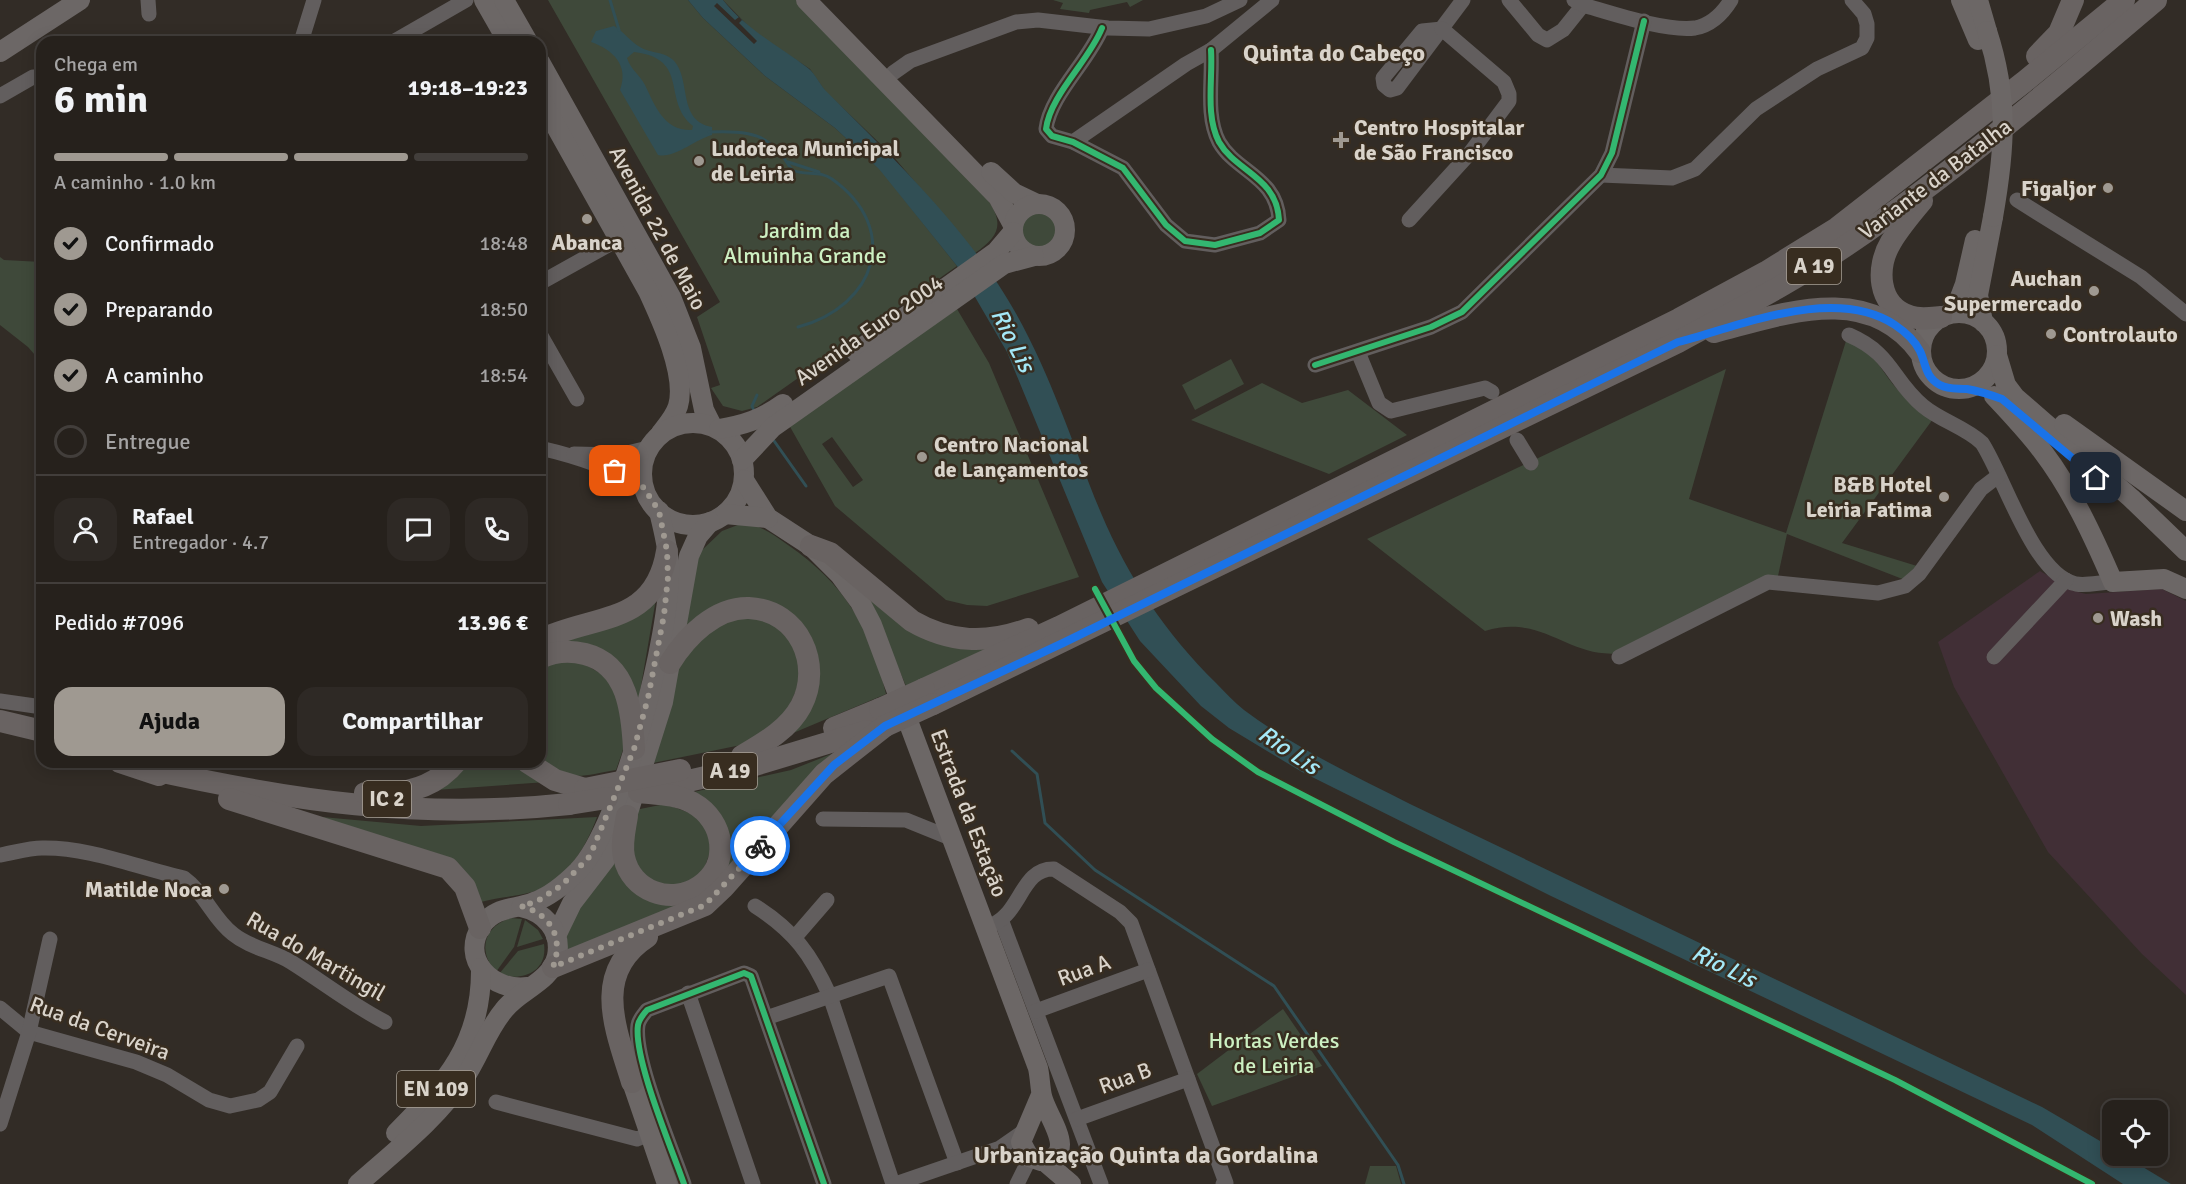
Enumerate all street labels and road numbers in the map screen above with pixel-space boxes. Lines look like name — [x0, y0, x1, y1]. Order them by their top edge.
street label: Variante da Batalha — [1853, 113, 2017, 245]
street label: Avenida 22 de Maio — [603, 141, 713, 315]
road number: A 19 — [1787, 248, 1841, 284]
street label: Avenida Euro 2004 — [790, 269, 949, 391]
street label: Estrada da Estação — [925, 725, 1013, 901]
road number: A 19 — [703, 753, 757, 789]
road number: IC 2 — [363, 781, 411, 817]
street label: Rua do Martingil — [242, 905, 390, 1007]
street label: Rua A — [1054, 948, 1115, 992]
street label: Rua da Cerveira — [26, 990, 174, 1066]
street label: Rua B — [1095, 1056, 1155, 1100]
road number: EN 109 — [397, 1071, 475, 1107]

